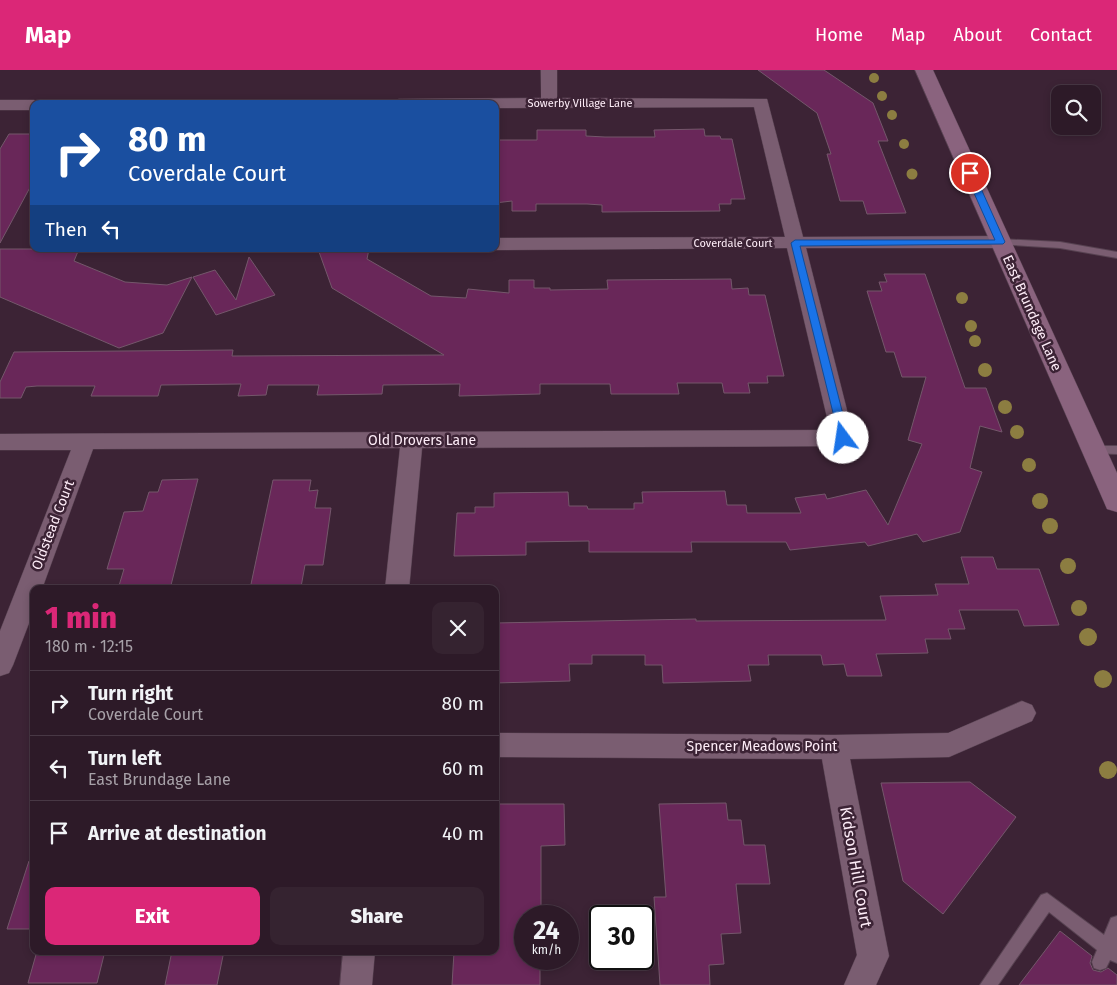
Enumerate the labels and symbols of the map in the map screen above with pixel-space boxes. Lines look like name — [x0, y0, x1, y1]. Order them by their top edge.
street label: Sowerby Village Lane — [527, 97, 633, 110]
pin — [949, 152, 991, 194]
street label: Coverdale Court — [693, 237, 773, 250]
street label: East Brundage Lane — [999, 252, 1065, 374]
position arrow — [816, 411, 868, 463]
street label: Old Drovers Lane — [368, 432, 476, 449]
street label: Oldstead Court — [28, 477, 78, 572]
street label: Spencer Meadows Point — [687, 738, 838, 755]
street label: Kidson Hill Court — [836, 805, 876, 929]
speed limit sign: 30 — [589, 905, 654, 970]

